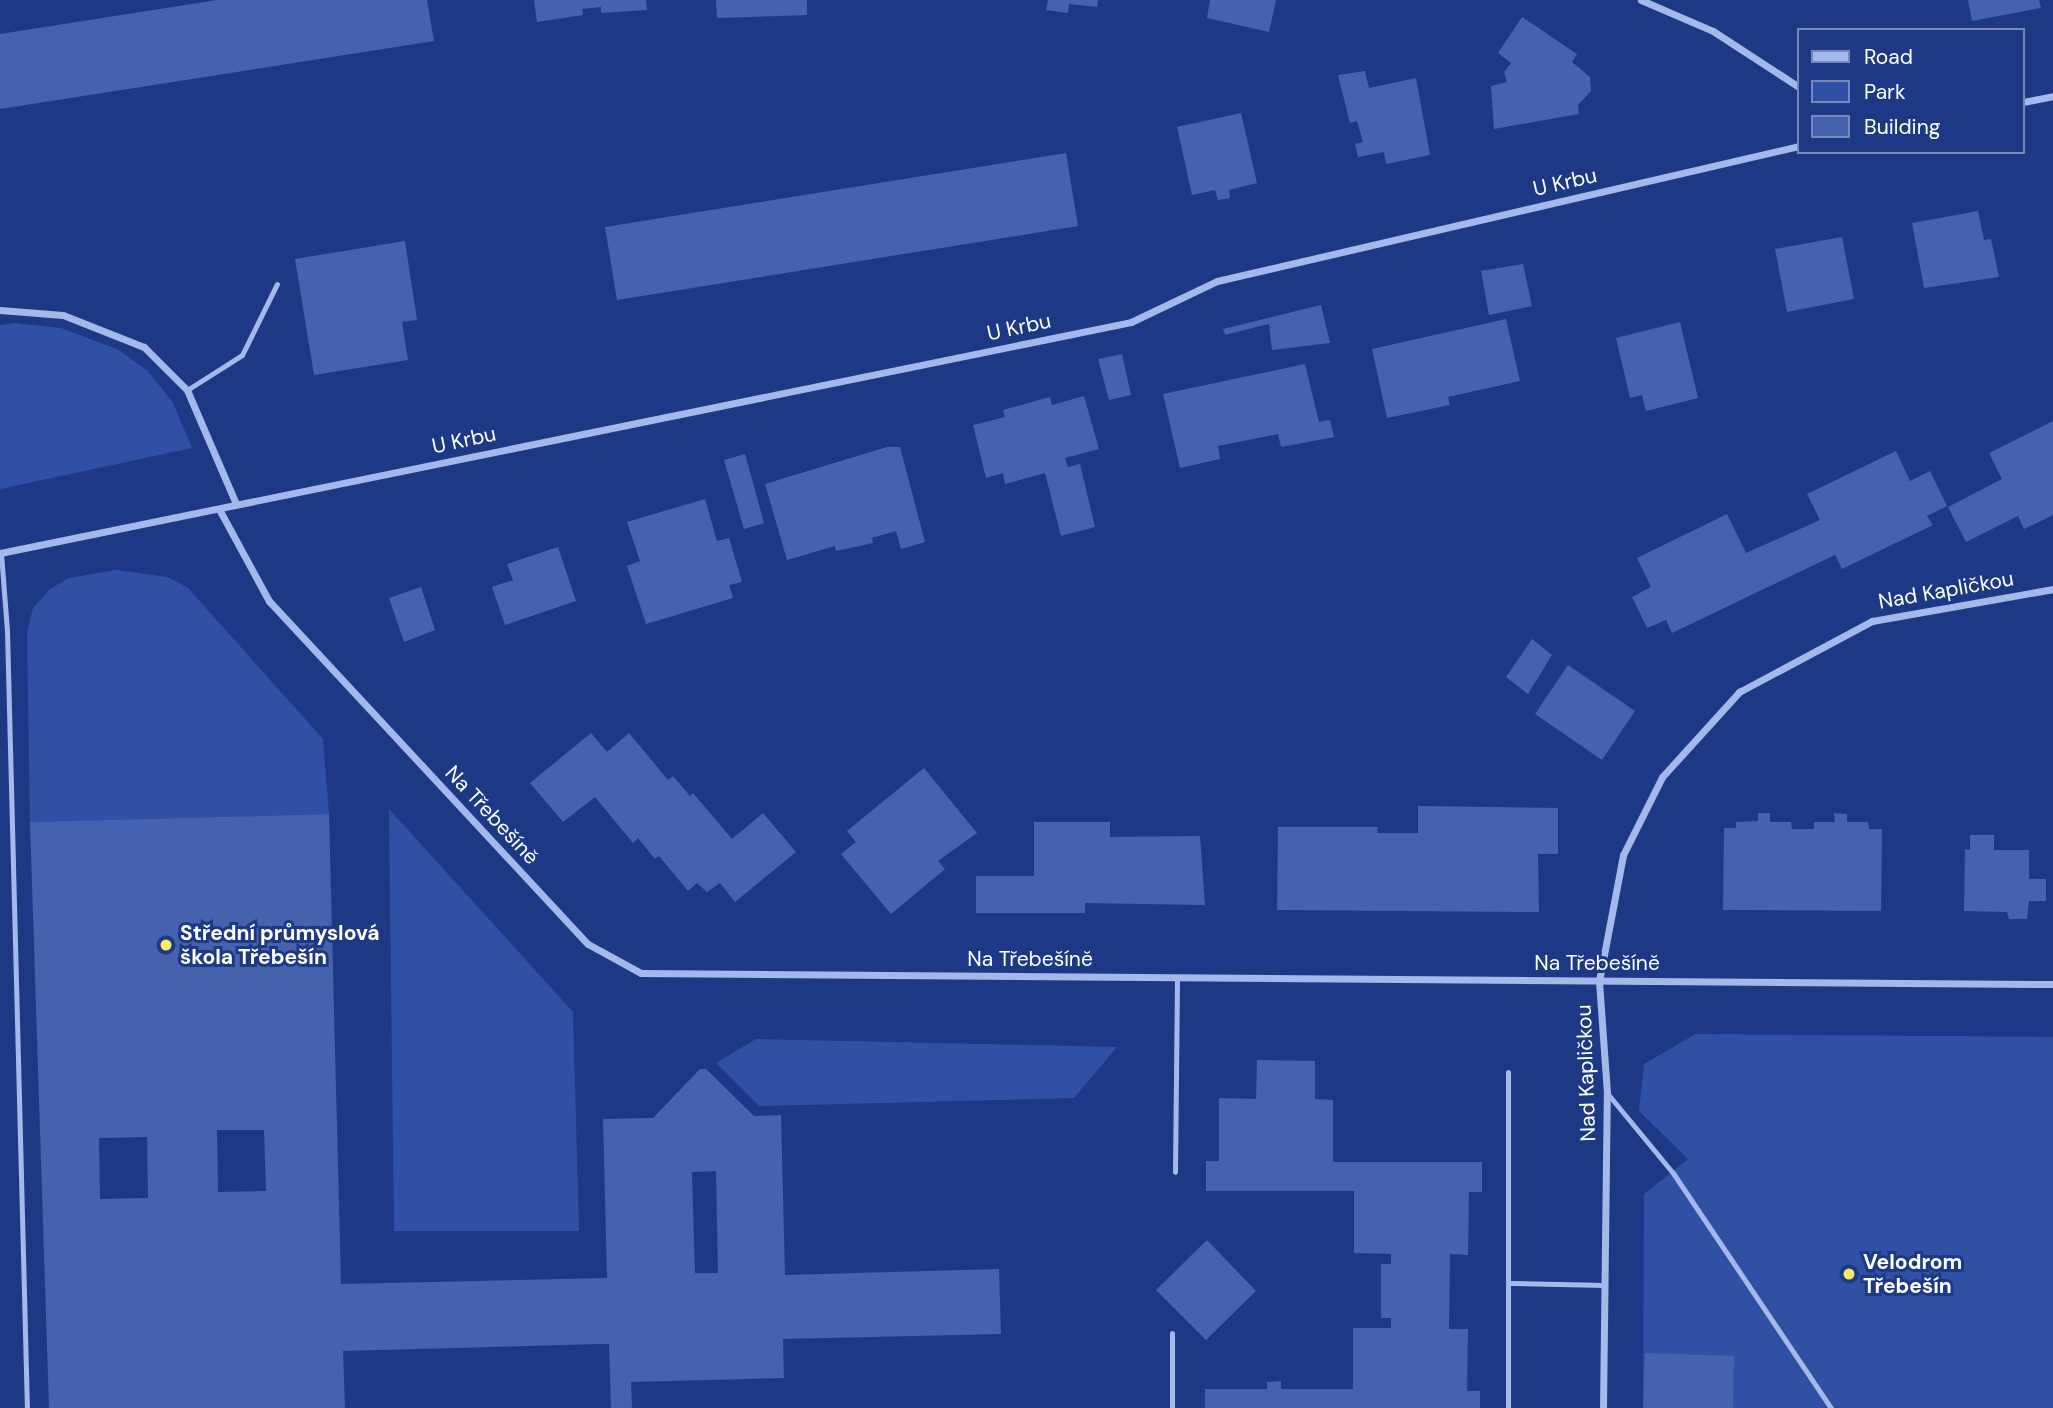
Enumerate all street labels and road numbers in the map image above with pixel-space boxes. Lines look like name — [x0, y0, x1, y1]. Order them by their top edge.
street label: U Krbu — [1531, 162, 1599, 202]
street label: U Krbu — [985, 308, 1053, 346]
street label: U Krbu — [430, 421, 498, 459]
street label: Nad Kapličkou — [1876, 566, 2016, 614]
street label: Na Třebešíně — [440, 760, 544, 870]
street label: Na Třebešíně — [967, 946, 1093, 972]
street label: Na Třebešíně — [1534, 950, 1660, 976]
street label: Nad Kapličkou — [1571, 1004, 1601, 1142]

